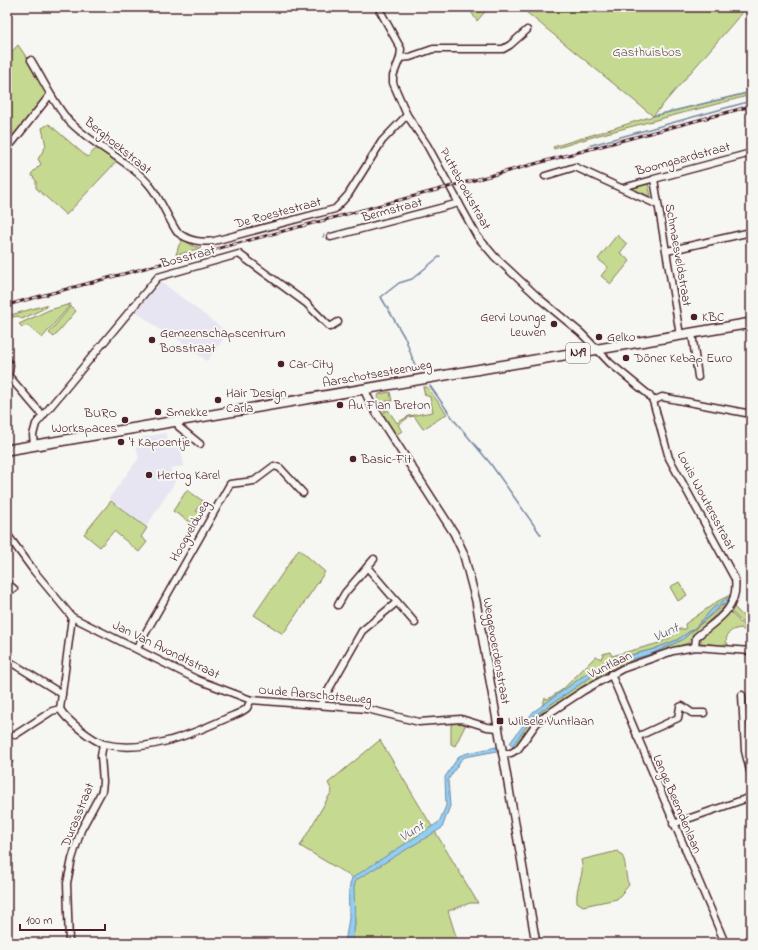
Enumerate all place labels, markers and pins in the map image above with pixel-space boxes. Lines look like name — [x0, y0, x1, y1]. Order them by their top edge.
place label: Gervi Lounge Leuven — [480, 308, 546, 342]
place label: KBC — [702, 308, 724, 327]
marker: KBC — [689, 312, 699, 322]
marker: Gervi Lounge Leuven — [549, 319, 559, 329]
place label: Gemeenschapscentrum Bosstraat — [159, 324, 285, 358]
place label: Gelko — [607, 328, 636, 347]
marker: Gelko — [594, 332, 604, 342]
marker: Gemeenschapscentrum Bosstraat — [147, 335, 157, 345]
place label: Döner Kebap Euro — [633, 349, 732, 368]
marker: Döner Kebap Euro — [621, 353, 631, 363]
place label: Car-City — [289, 355, 333, 375]
marker: Car-City — [276, 359, 286, 369]
place label: Hair Design Carla — [226, 384, 287, 418]
marker: Hair Design Carla — [213, 395, 223, 405]
place label: Au Flan Breton — [348, 396, 430, 415]
marker: Au Flan Breton — [335, 400, 345, 410]
place label: Smekke — [166, 403, 208, 422]
place label: BURO Workspaces — [52, 404, 117, 438]
marker: Smekke — [153, 407, 163, 417]
marker: BURO Workspaces — [120, 415, 130, 425]
place label: 't Kapoentje — [129, 433, 190, 452]
marker: 't Kapoentje — [116, 437, 126, 447]
place label: Basic-Fit — [360, 450, 412, 469]
marker: Basic-Fit — [348, 454, 358, 464]
place label: Hertog Karel — [157, 466, 220, 486]
marker: Hertog Karel — [144, 470, 154, 480]
place label: Wilsele Vuntlaan — [508, 712, 594, 731]
marker: Wilsele Vuntlaan — [495, 716, 505, 726]

